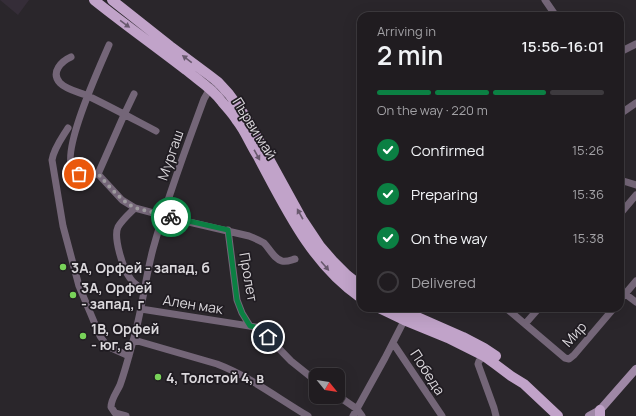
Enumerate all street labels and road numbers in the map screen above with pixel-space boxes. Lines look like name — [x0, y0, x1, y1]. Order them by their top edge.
street label: Първи май — [229, 94, 281, 162]
street label: Мургаш — [153, 127, 187, 183]
street label: Пролет — [235, 251, 263, 303]
street label: Ален мак — [162, 290, 225, 318]
street label: Мир — [558, 317, 590, 351]
street label: Победа — [406, 346, 450, 398]

